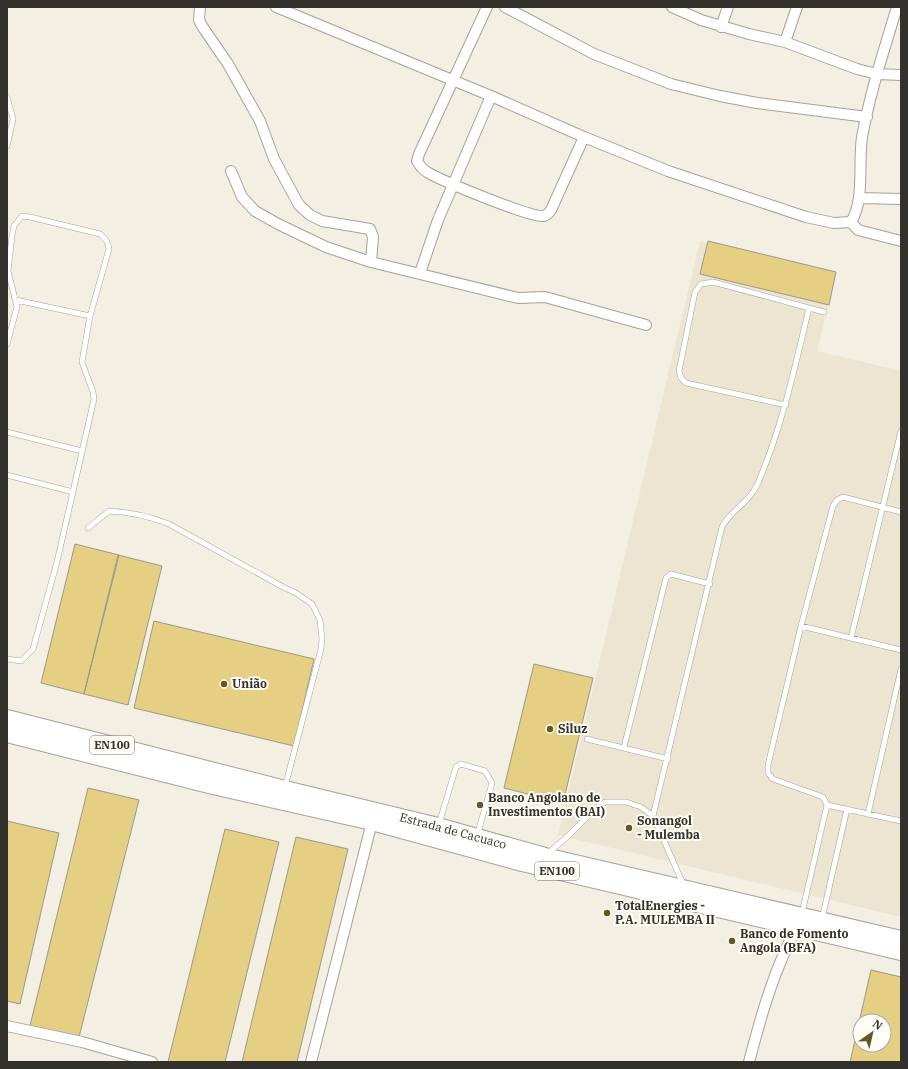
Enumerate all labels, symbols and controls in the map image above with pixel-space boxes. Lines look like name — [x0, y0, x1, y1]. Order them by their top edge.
place label: União — [232, 676, 267, 691]
marker: União — [219, 679, 229, 689]
place label: Siluz — [558, 721, 587, 736]
marker: Siluz — [545, 724, 555, 734]
road number: EN100 — [90, 736, 134, 754]
place label: Banco Angolano de Investimentos (BAI) — [488, 790, 605, 819]
marker: Banco Angolano de Investimentos (BAI) — [475, 800, 485, 810]
street label: Estrada de Cacuaco — [398, 809, 508, 852]
place label: Sonangol - Mulemba — [637, 813, 700, 842]
marker: Sonangol - Mulemba — [624, 823, 634, 833]
road number: EN100 — [535, 862, 579, 880]
place label: TotalEnergies - P.A. MULEMBA II — [615, 898, 715, 927]
marker: TotalEnergies - P.A. MULEMBA II — [602, 908, 612, 918]
place label: Banco de Fomento Angola (BFA) — [740, 926, 848, 955]
marker: Banco de Fomento Angola (BFA) — [727, 936, 737, 946]
north arrow — [852, 1013, 892, 1053]
text: N — [870, 1016, 885, 1033]

